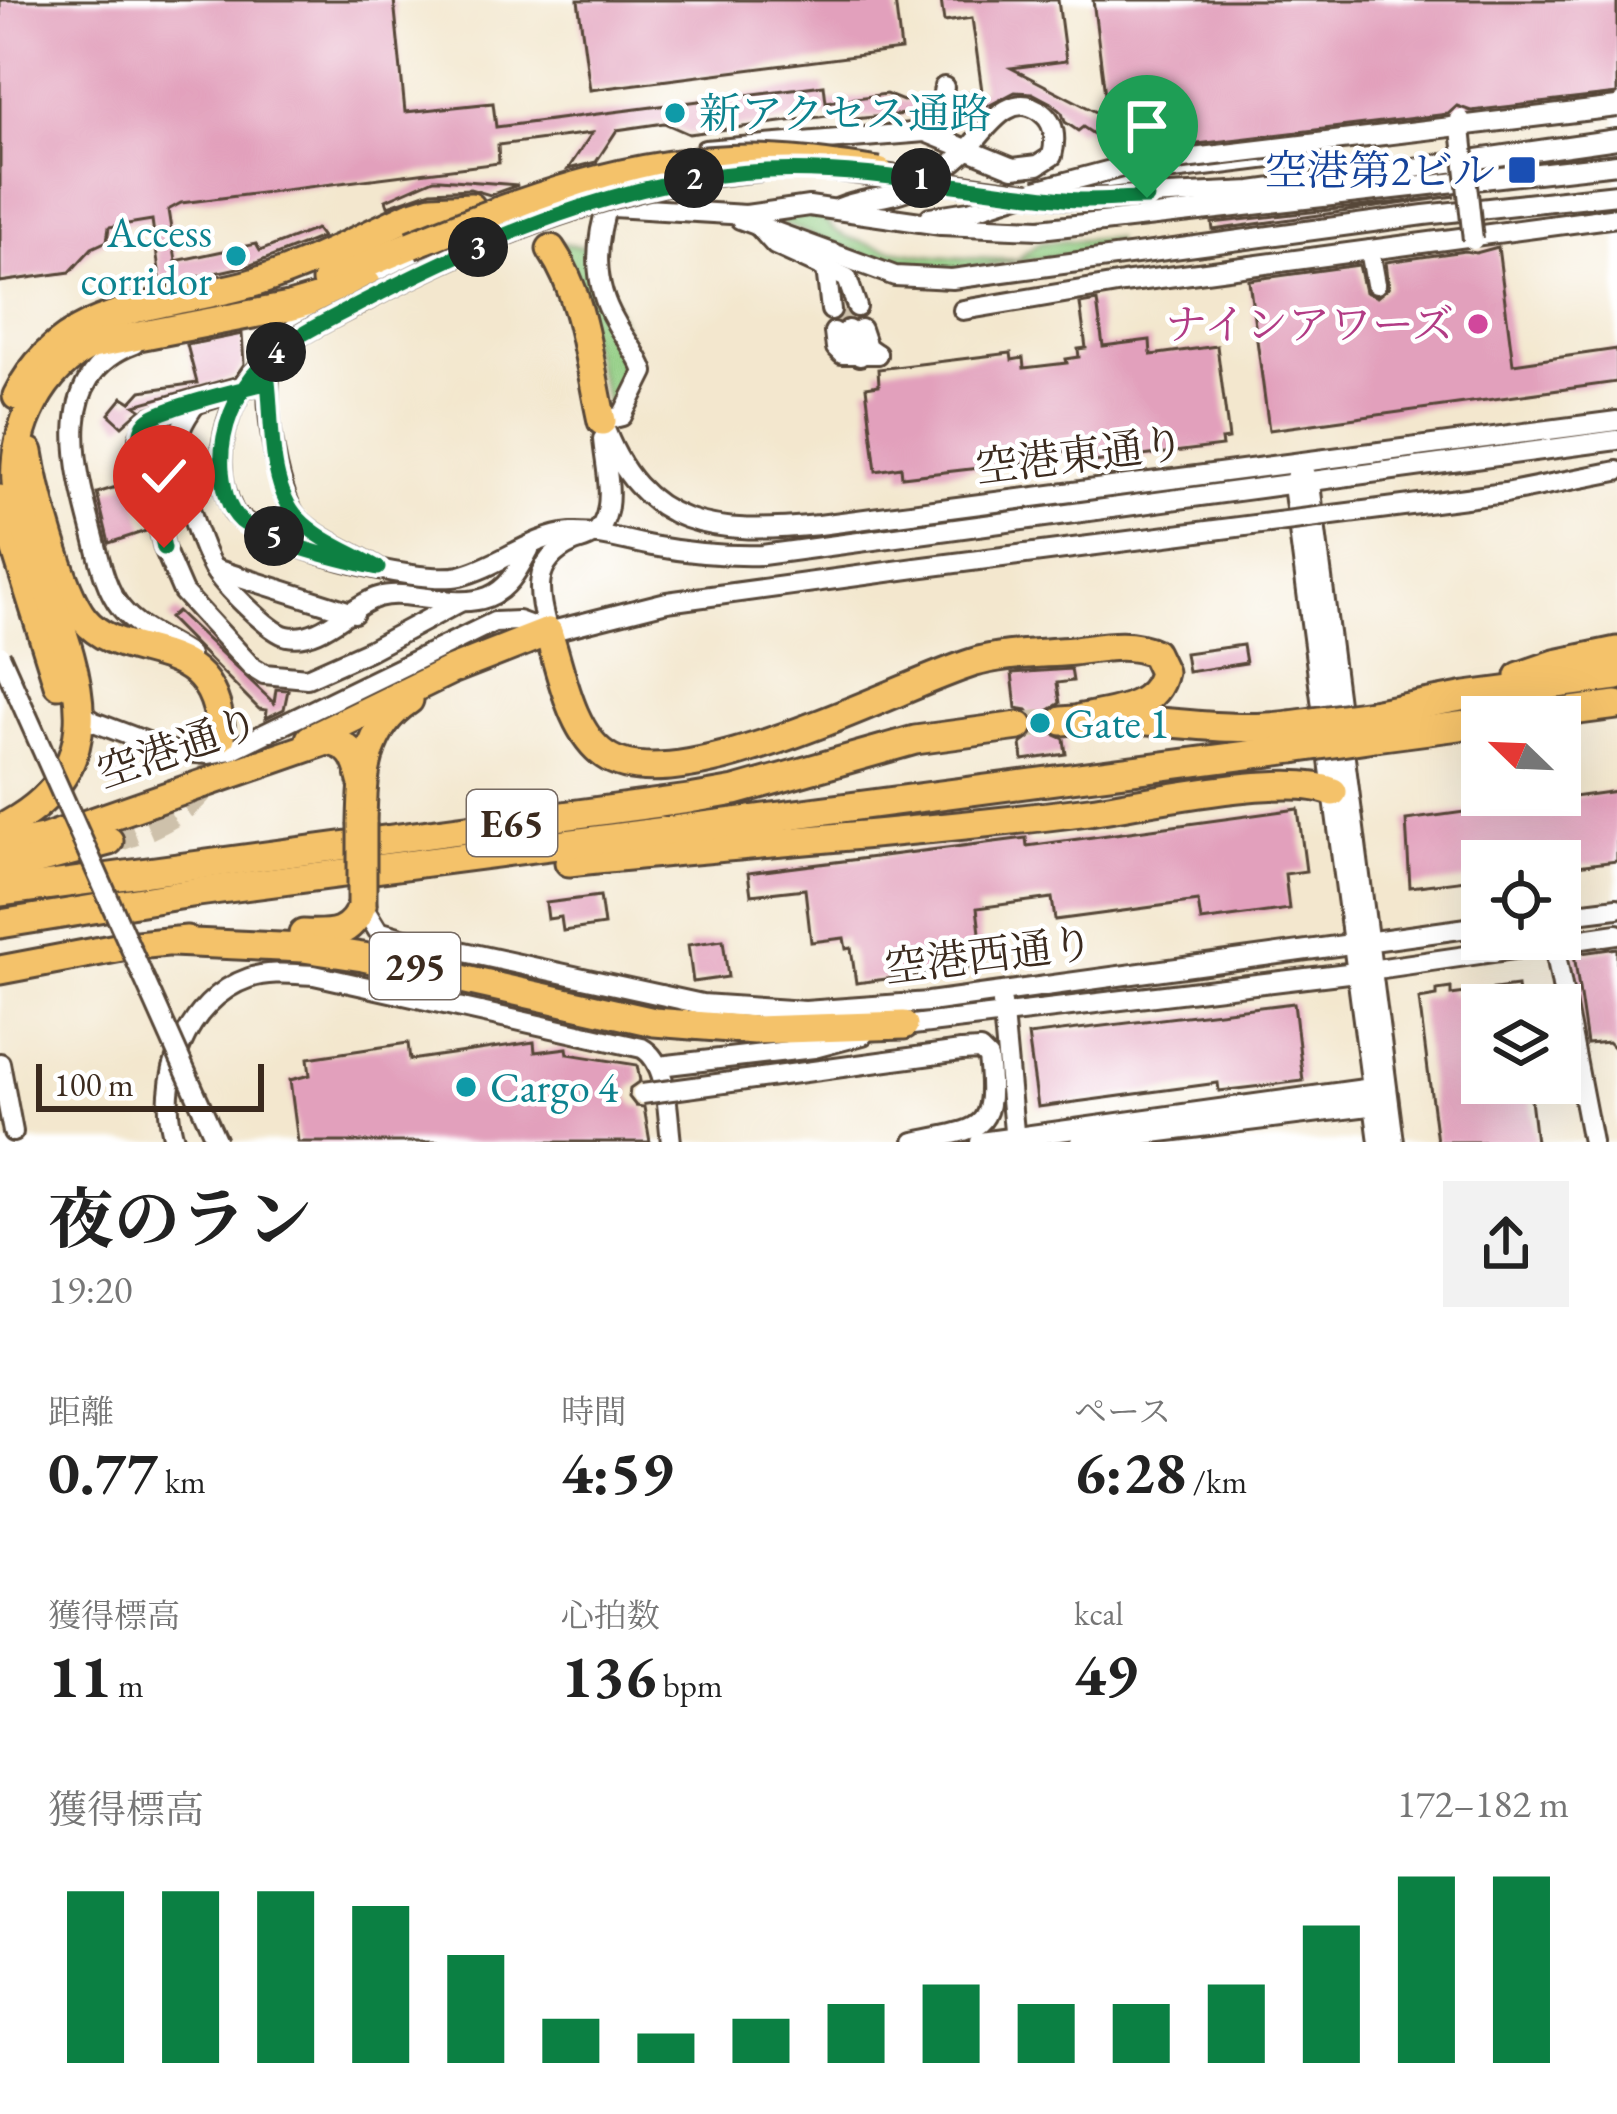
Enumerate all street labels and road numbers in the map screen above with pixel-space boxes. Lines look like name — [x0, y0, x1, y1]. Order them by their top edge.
street label: 空港東通り — [972, 415, 1188, 495]
street label: 空港通り — [90, 694, 266, 800]
road number: E65 — [467, 790, 557, 856]
street label: 空港西通り — [881, 915, 1097, 995]
road number: 295 — [370, 933, 460, 999]

